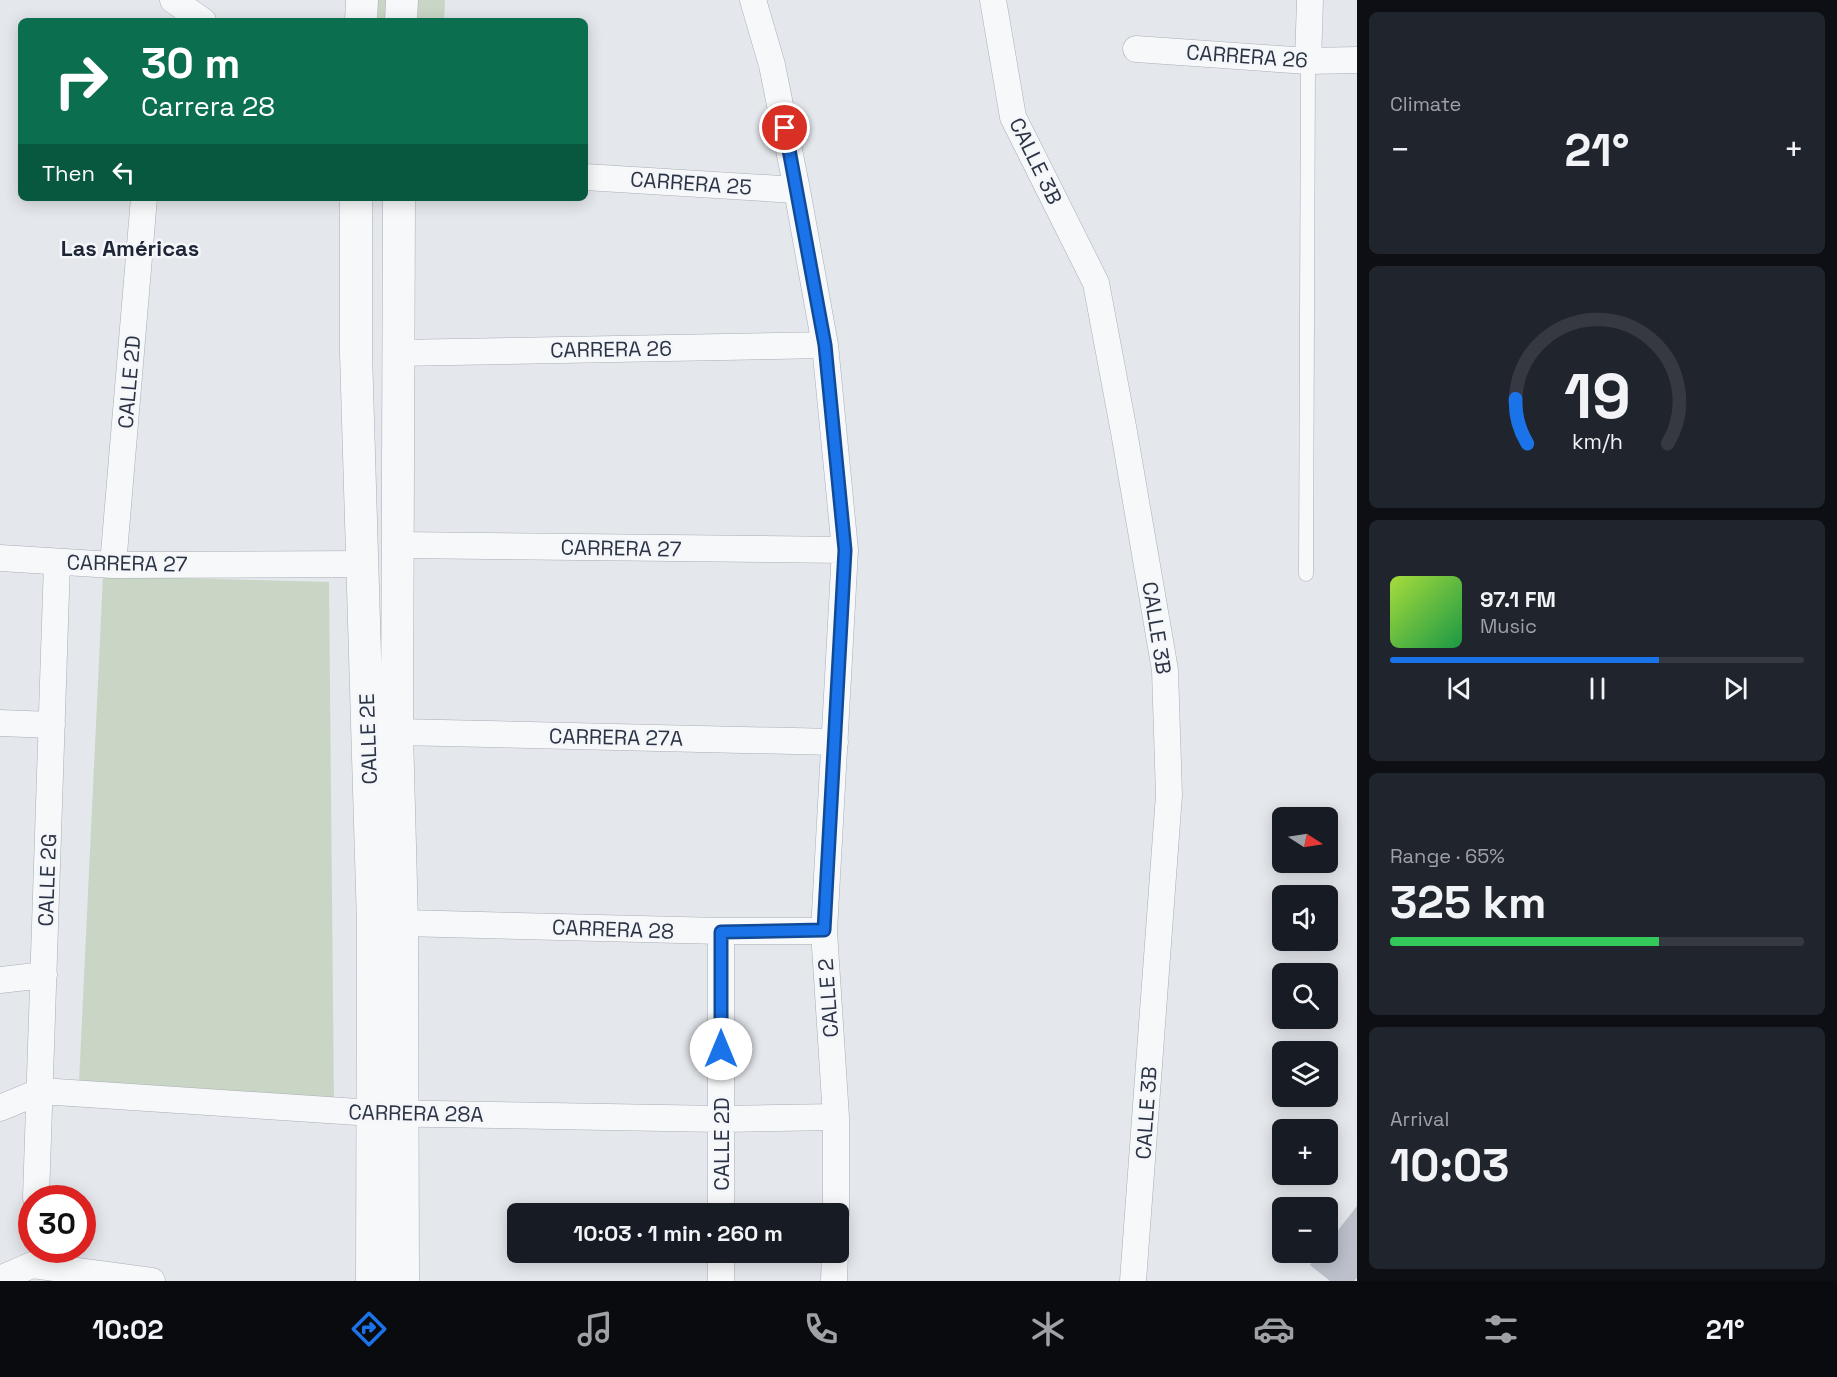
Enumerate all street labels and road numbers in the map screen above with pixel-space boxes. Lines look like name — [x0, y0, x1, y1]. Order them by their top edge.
street label: CARRERA 26 — [1185, 38, 1309, 74]
street label: CALLE 3B — [1003, 113, 1069, 209]
street label: CARRERA 25 — [629, 165, 753, 201]
street label: CALLE 2D — [111, 334, 147, 430]
street label: CARRERA 26 — [550, 334, 672, 364]
street label: CARRERA 27 — [560, 533, 682, 563]
street label: CARRERA 27 — [66, 548, 188, 578]
street label: CALLE 3B — [1136, 580, 1178, 676]
street label: CALLE 2E — [353, 693, 383, 785]
street label: CARRERA 27A — [549, 722, 683, 752]
street label: CALLE 2G — [32, 833, 62, 927]
street label: CARRERA 28 — [551, 913, 675, 945]
street label: CALLE 2 — [812, 957, 844, 1039]
street label: CALLE 3B — [1129, 1066, 1163, 1160]
street label: CALLE 2D — [708, 1097, 735, 1191]
street label: CARRERA 28A — [348, 1098, 484, 1128]

